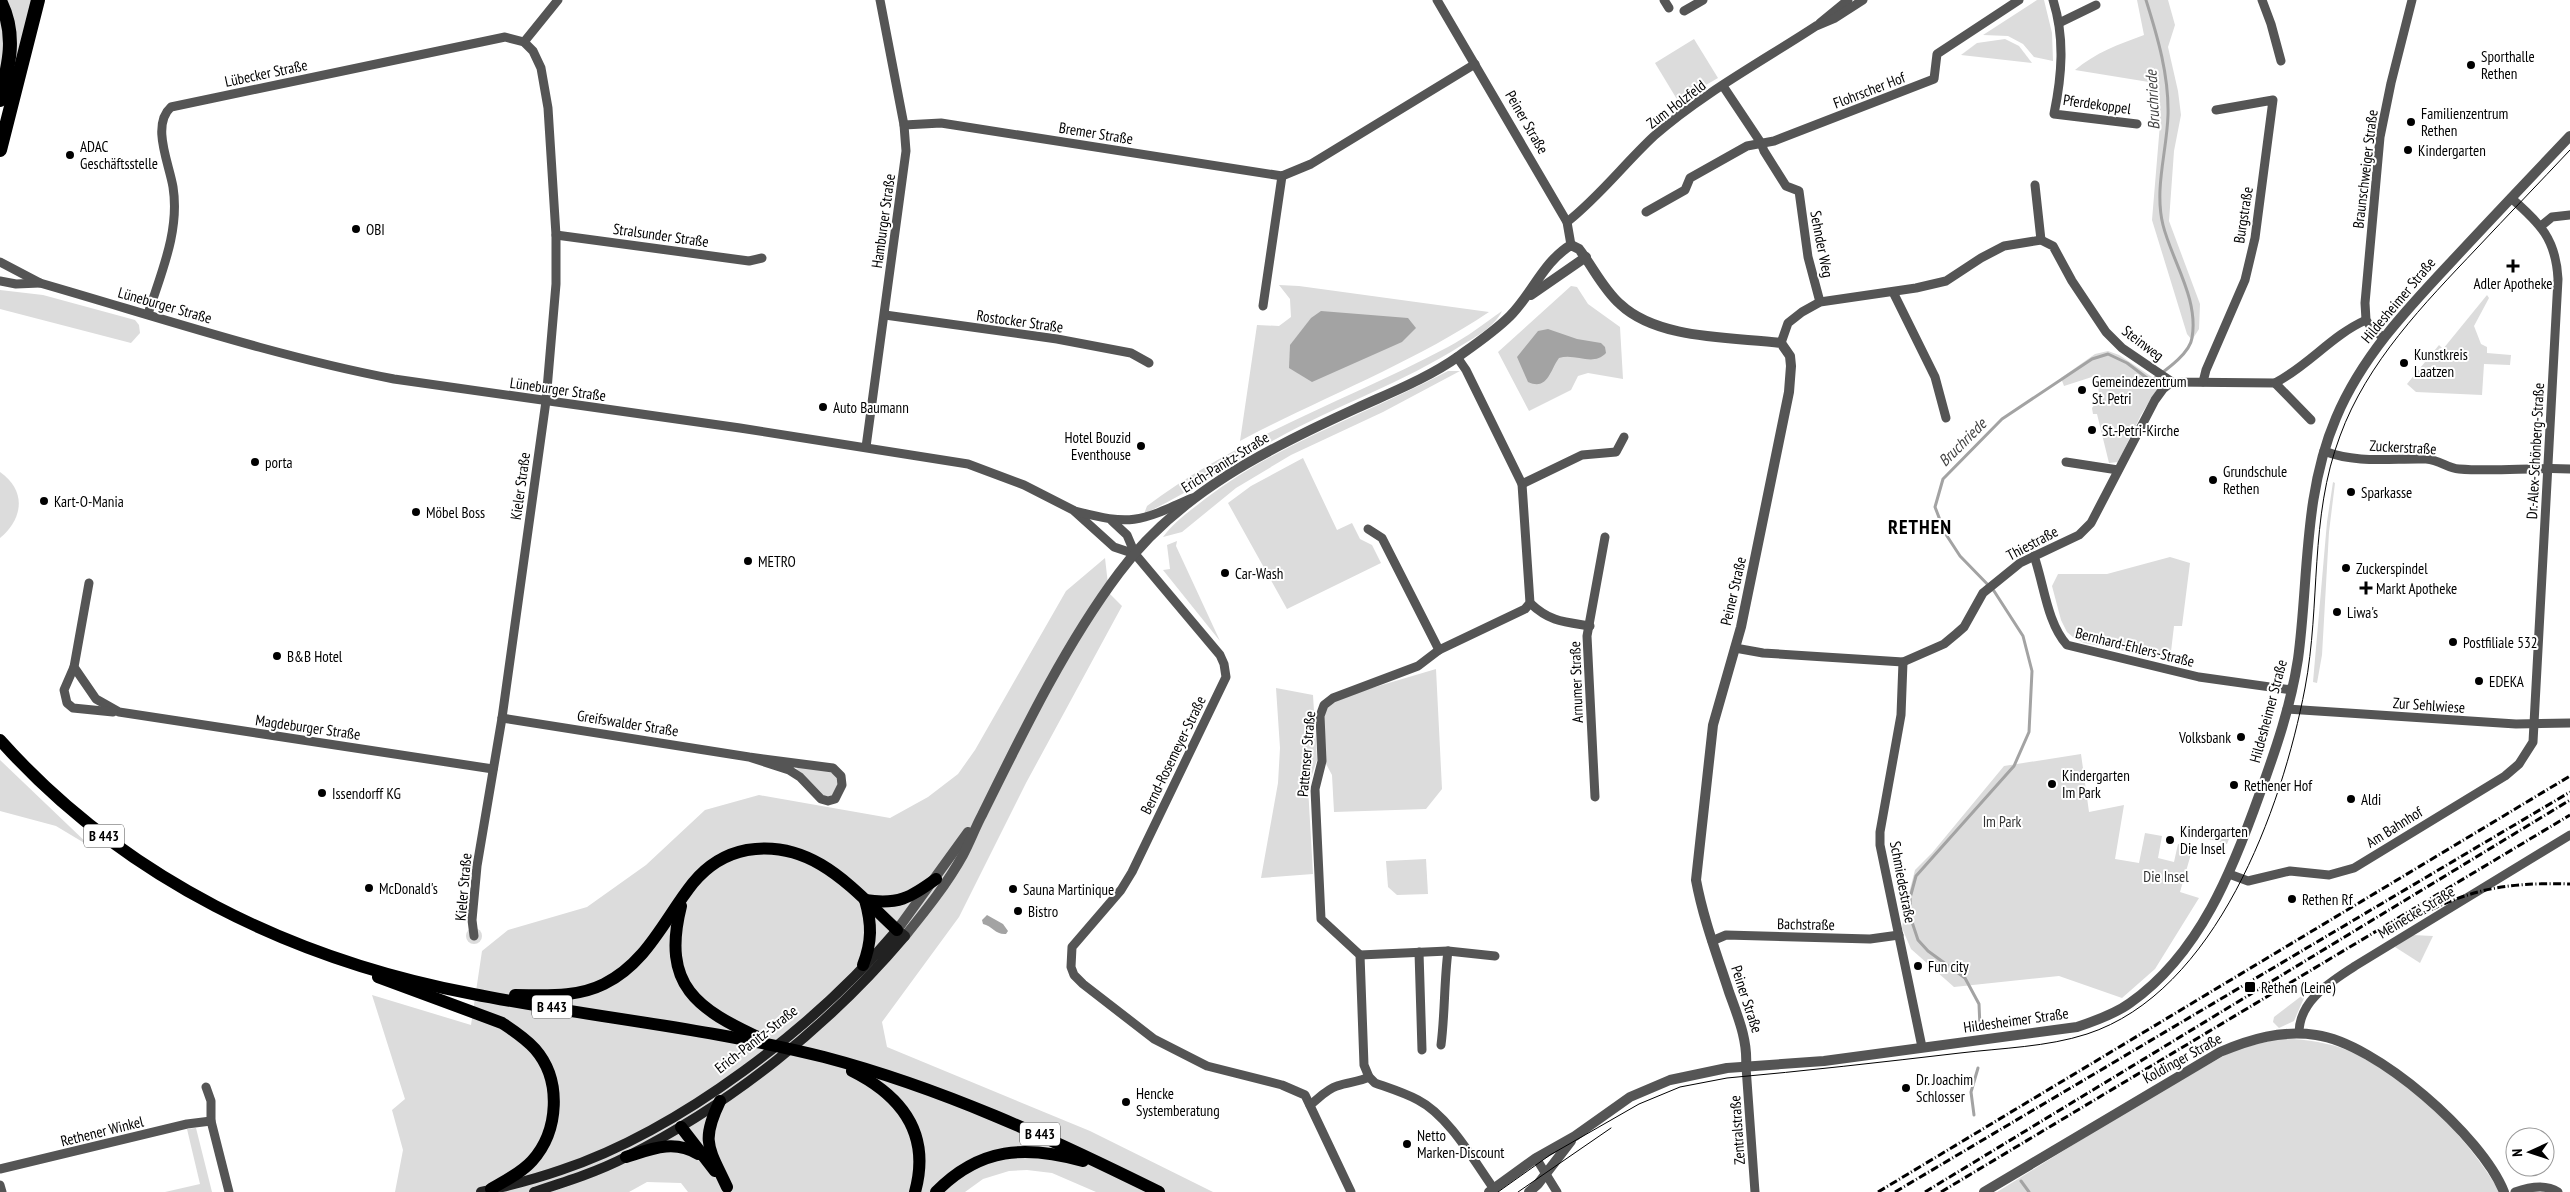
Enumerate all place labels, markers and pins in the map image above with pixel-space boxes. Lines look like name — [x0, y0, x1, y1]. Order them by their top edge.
place label: Sporthalle Rethen — [2481, 47, 2535, 83]
marker: Sporthalle Rethen — [2465, 59, 2477, 71]
place label: Familienzentrum Rethen — [2421, 104, 2508, 140]
marker: Familienzentrum Rethen — [2405, 116, 2417, 128]
place label: ADAC Geschäftsstelle — [80, 137, 158, 173]
place label: Kindergarten — [2418, 141, 2486, 160]
marker: Kindergarten — [2402, 144, 2414, 156]
marker: ADAC Geschäftsstelle — [64, 149, 76, 161]
place label: OBI — [366, 220, 385, 239]
marker: OBI — [350, 223, 362, 235]
marker: Adler Apotheke — [2507, 260, 2519, 272]
place label: Adler Apotheke — [2473, 274, 2553, 293]
place label: Kunstkreis Laatzen — [2414, 345, 2468, 381]
marker: Kunstkreis Laatzen — [2398, 357, 2410, 369]
place label: Gemeindezentrum St. Petri — [2092, 372, 2186, 408]
marker: Gemeindezentrum St. Petri — [2076, 384, 2088, 396]
place label: Auto Baumann — [833, 398, 909, 417]
marker: Auto Baumann — [817, 401, 829, 413]
place label: St.-Petri-Kirche — [2102, 421, 2179, 440]
marker: St.-Petri-Kirche — [2086, 424, 2098, 436]
place label: Hotel Bouzid Eventhouse — [1064, 428, 1131, 464]
marker: Hotel Bouzid Eventhouse — [1135, 440, 1147, 452]
place label: porta — [265, 453, 293, 472]
marker: porta — [249, 456, 261, 468]
place label: Grundschule Rethen — [2223, 462, 2287, 498]
marker: Grundschule Rethen — [2207, 474, 2219, 486]
place label: Sparkasse — [2361, 483, 2412, 502]
marker: Sparkasse — [2345, 486, 2357, 498]
place label: Kart-O-Mania — [54, 492, 124, 511]
marker: Kart-O-Mania — [38, 495, 50, 507]
place label: Möbel Boss — [426, 503, 485, 522]
marker: Möbel Boss — [410, 506, 422, 518]
place label: METRO — [758, 552, 796, 571]
marker: METRO — [742, 555, 754, 567]
place label: Zuckerspindel — [2356, 559, 2428, 578]
marker: Zuckerspindel — [2340, 562, 2352, 574]
place label: Car-Wash — [1235, 564, 1283, 583]
marker: Car-Wash — [1219, 567, 1231, 579]
place label: Markt Apotheke — [2376, 579, 2457, 598]
marker: Markt Apotheke — [2360, 582, 2372, 594]
place label: Liwa's — [2347, 603, 2378, 622]
marker: Liwa's — [2331, 606, 2343, 618]
place label: Postfiliale 532 — [2463, 633, 2537, 652]
marker: Postfiliale 532 — [2447, 636, 2459, 648]
place label: B&B Hotel — [287, 647, 343, 666]
marker: B&B Hotel — [271, 650, 283, 662]
place label: EDEKA — [2489, 672, 2525, 691]
marker: EDEKA — [2473, 675, 2485, 687]
place label: Volksbank — [2178, 728, 2231, 747]
marker: Volksbank — [2235, 731, 2247, 743]
place label: Kindergarten Im Park — [2062, 766, 2130, 802]
place label: Rethener Hof — [2244, 776, 2313, 795]
marker: Kindergarten Im Park — [2046, 778, 2058, 790]
marker: Rethener Hof — [2228, 779, 2240, 791]
place label: Issendorff KG — [332, 784, 401, 803]
marker: Issendorff KG — [316, 787, 328, 799]
place label: Aldi — [2361, 790, 2381, 809]
marker: Aldi — [2345, 793, 2357, 805]
place label: Kindergarten Die Insel — [2180, 822, 2248, 858]
marker: Kindergarten Die Insel — [2164, 834, 2176, 846]
place label: McDonald's — [379, 879, 438, 898]
place label: Sauna Martinique — [1023, 880, 1114, 899]
marker: McDonald's — [363, 882, 375, 894]
marker: Sauna Martinique — [1007, 883, 1019, 895]
place label: Rethen Rf — [2302, 890, 2354, 909]
marker: Rethen Rf — [2286, 893, 2298, 905]
place label: Bistro — [1028, 902, 1058, 921]
marker: Bistro — [1012, 905, 1024, 917]
place label: Fun city — [1928, 957, 1969, 976]
marker: Fun city — [1912, 960, 1924, 972]
place label: Rethen (Leine) — [2261, 978, 2336, 997]
marker: Rethen (Leine) — [2243, 980, 2257, 994]
place label: Dr. Joachim Schlosser — [1916, 1070, 1973, 1106]
marker: Dr. Joachim Schlosser — [1900, 1082, 1912, 1094]
place label: Hencke Systemberatung — [1136, 1084, 1220, 1120]
marker: Hencke Systemberatung — [1120, 1096, 1132, 1108]
place label: Netto Marken-Discount — [1417, 1126, 1504, 1162]
marker: Netto Marken-Discount — [1401, 1138, 1413, 1150]

